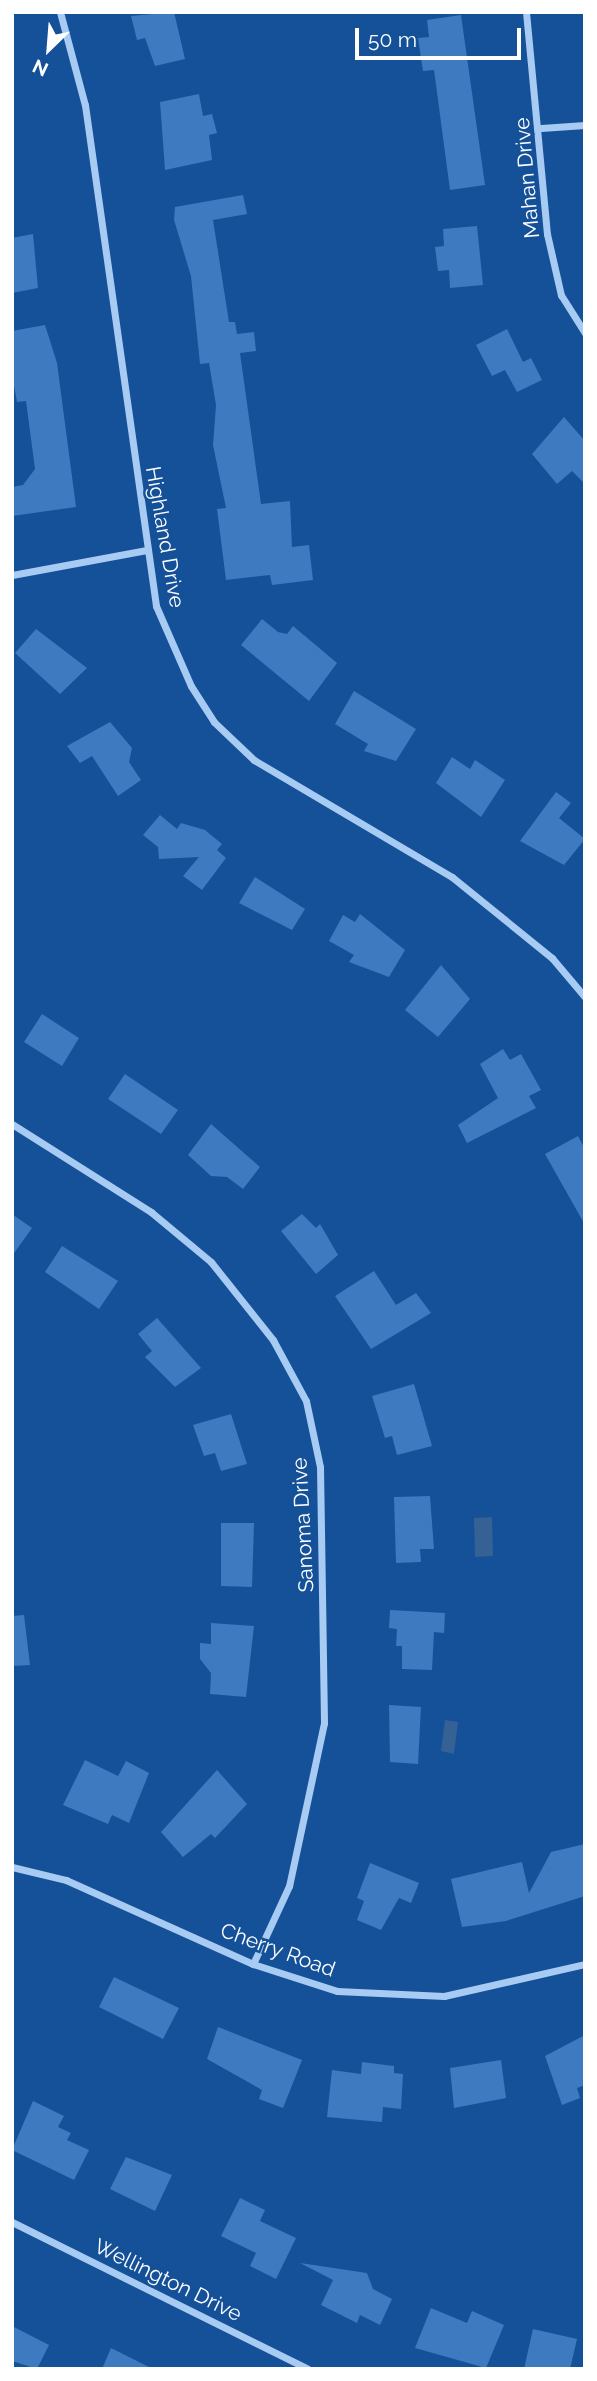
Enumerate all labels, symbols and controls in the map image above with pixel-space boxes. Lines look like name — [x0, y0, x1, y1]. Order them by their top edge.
north arrow — [14, 14, 84, 84]
scale bar — [359, 14, 525, 58]
text: 50 m — [368, 27, 417, 52]
text: N — [29, 55, 51, 81]
street label: Mahan Drive — [509, 117, 545, 239]
street label: Highland Drive — [140, 464, 190, 610]
street label: Sanoma Drive — [287, 1457, 319, 1593]
street label: Cherry Road — [217, 1917, 339, 1983]
street label: Wellington Drive — [90, 2233, 246, 2327]

